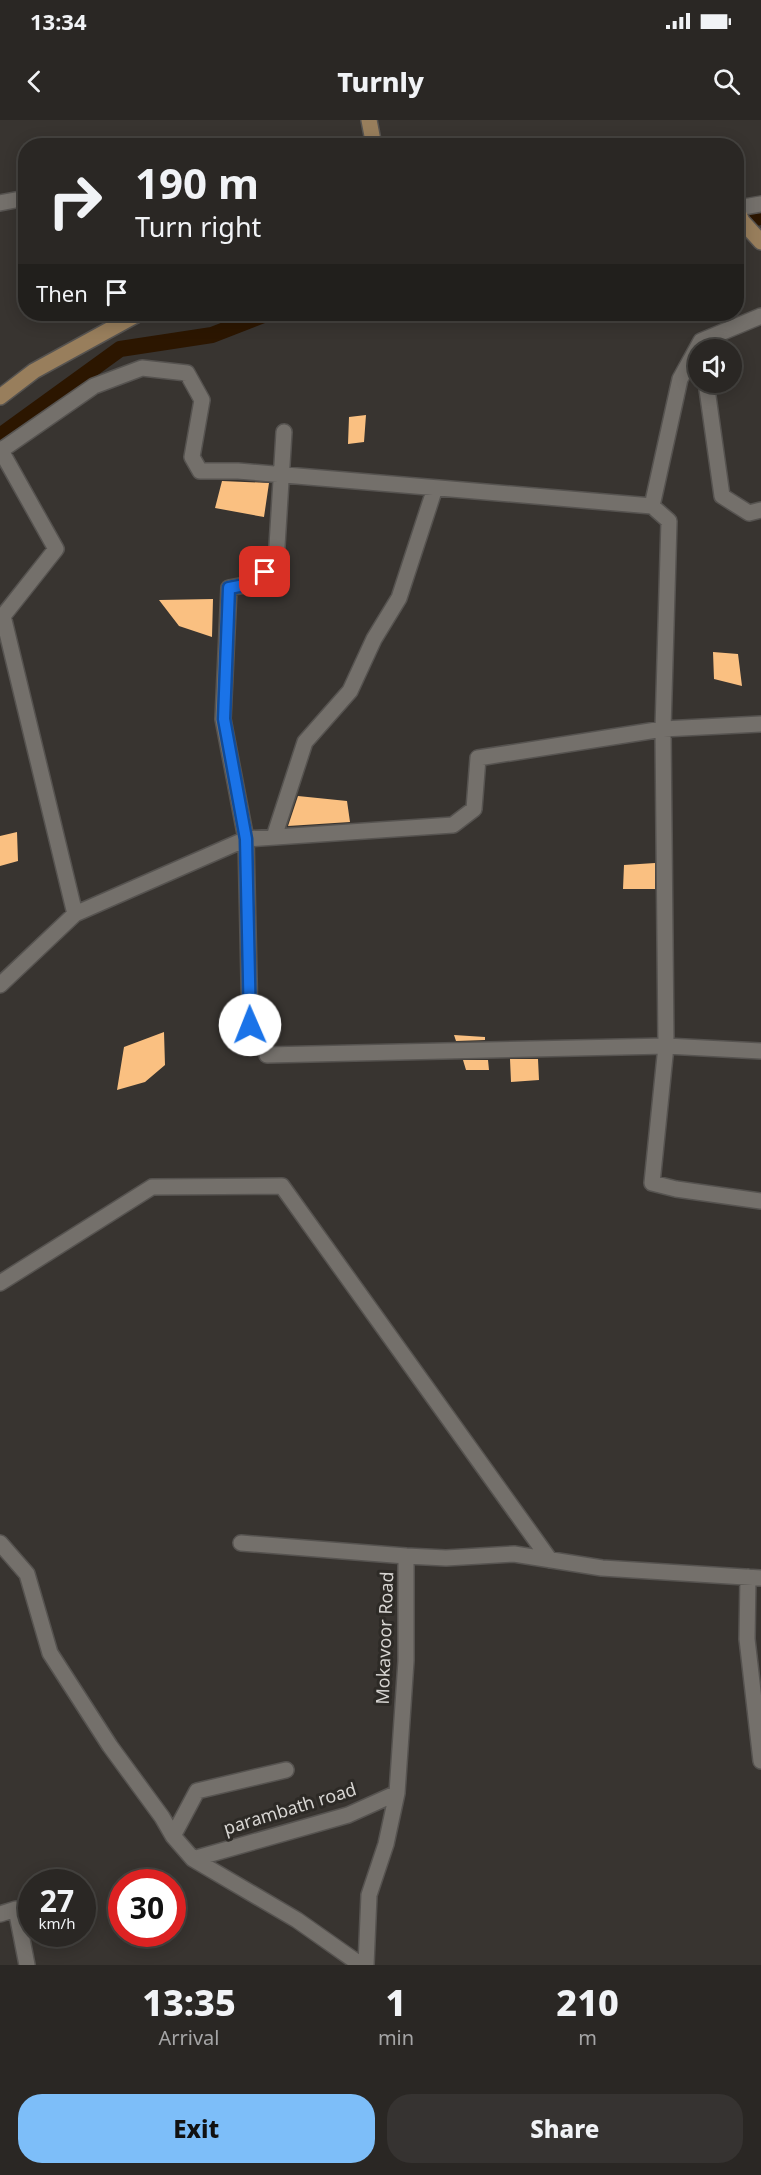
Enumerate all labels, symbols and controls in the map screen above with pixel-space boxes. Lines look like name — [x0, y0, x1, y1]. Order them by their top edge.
text: 13:34 — [30, 6, 87, 36]
text: Turnly — [337, 63, 424, 100]
icon: back — [18, 65, 51, 98]
icon: search — [710, 65, 743, 98]
text: 190 m — [135, 154, 259, 211]
icon: right — [36, 162, 114, 240]
text: Turn right — [135, 208, 261, 245]
icon: arrive — [100, 276, 133, 309]
text: Then — [36, 278, 88, 308]
map controls — [688, 339, 742, 393]
button: sound — [688, 339, 742, 393]
pin — [239, 546, 290, 597]
icon: arrive — [248, 555, 281, 588]
position arrow — [218, 993, 282, 1057]
street label: Mokavoor Road — [370, 1571, 398, 1705]
street label: parambath road — [220, 1776, 359, 1840]
speed limit sign: 30 — [108, 1869, 186, 1947]
text: 27 — [40, 1880, 74, 1921]
text: km/h — [39, 1913, 75, 1933]
text: 13:35 — [142, 1978, 236, 2027]
text: 1 — [386, 1978, 406, 2027]
text: 210 — [556, 1978, 619, 2027]
text: Arrival — [158, 2024, 219, 2051]
text: min — [378, 2024, 414, 2051]
text: m — [578, 2024, 597, 2051]
button: Exit — [18, 2094, 375, 2163]
button: Share — [387, 2094, 743, 2163]

